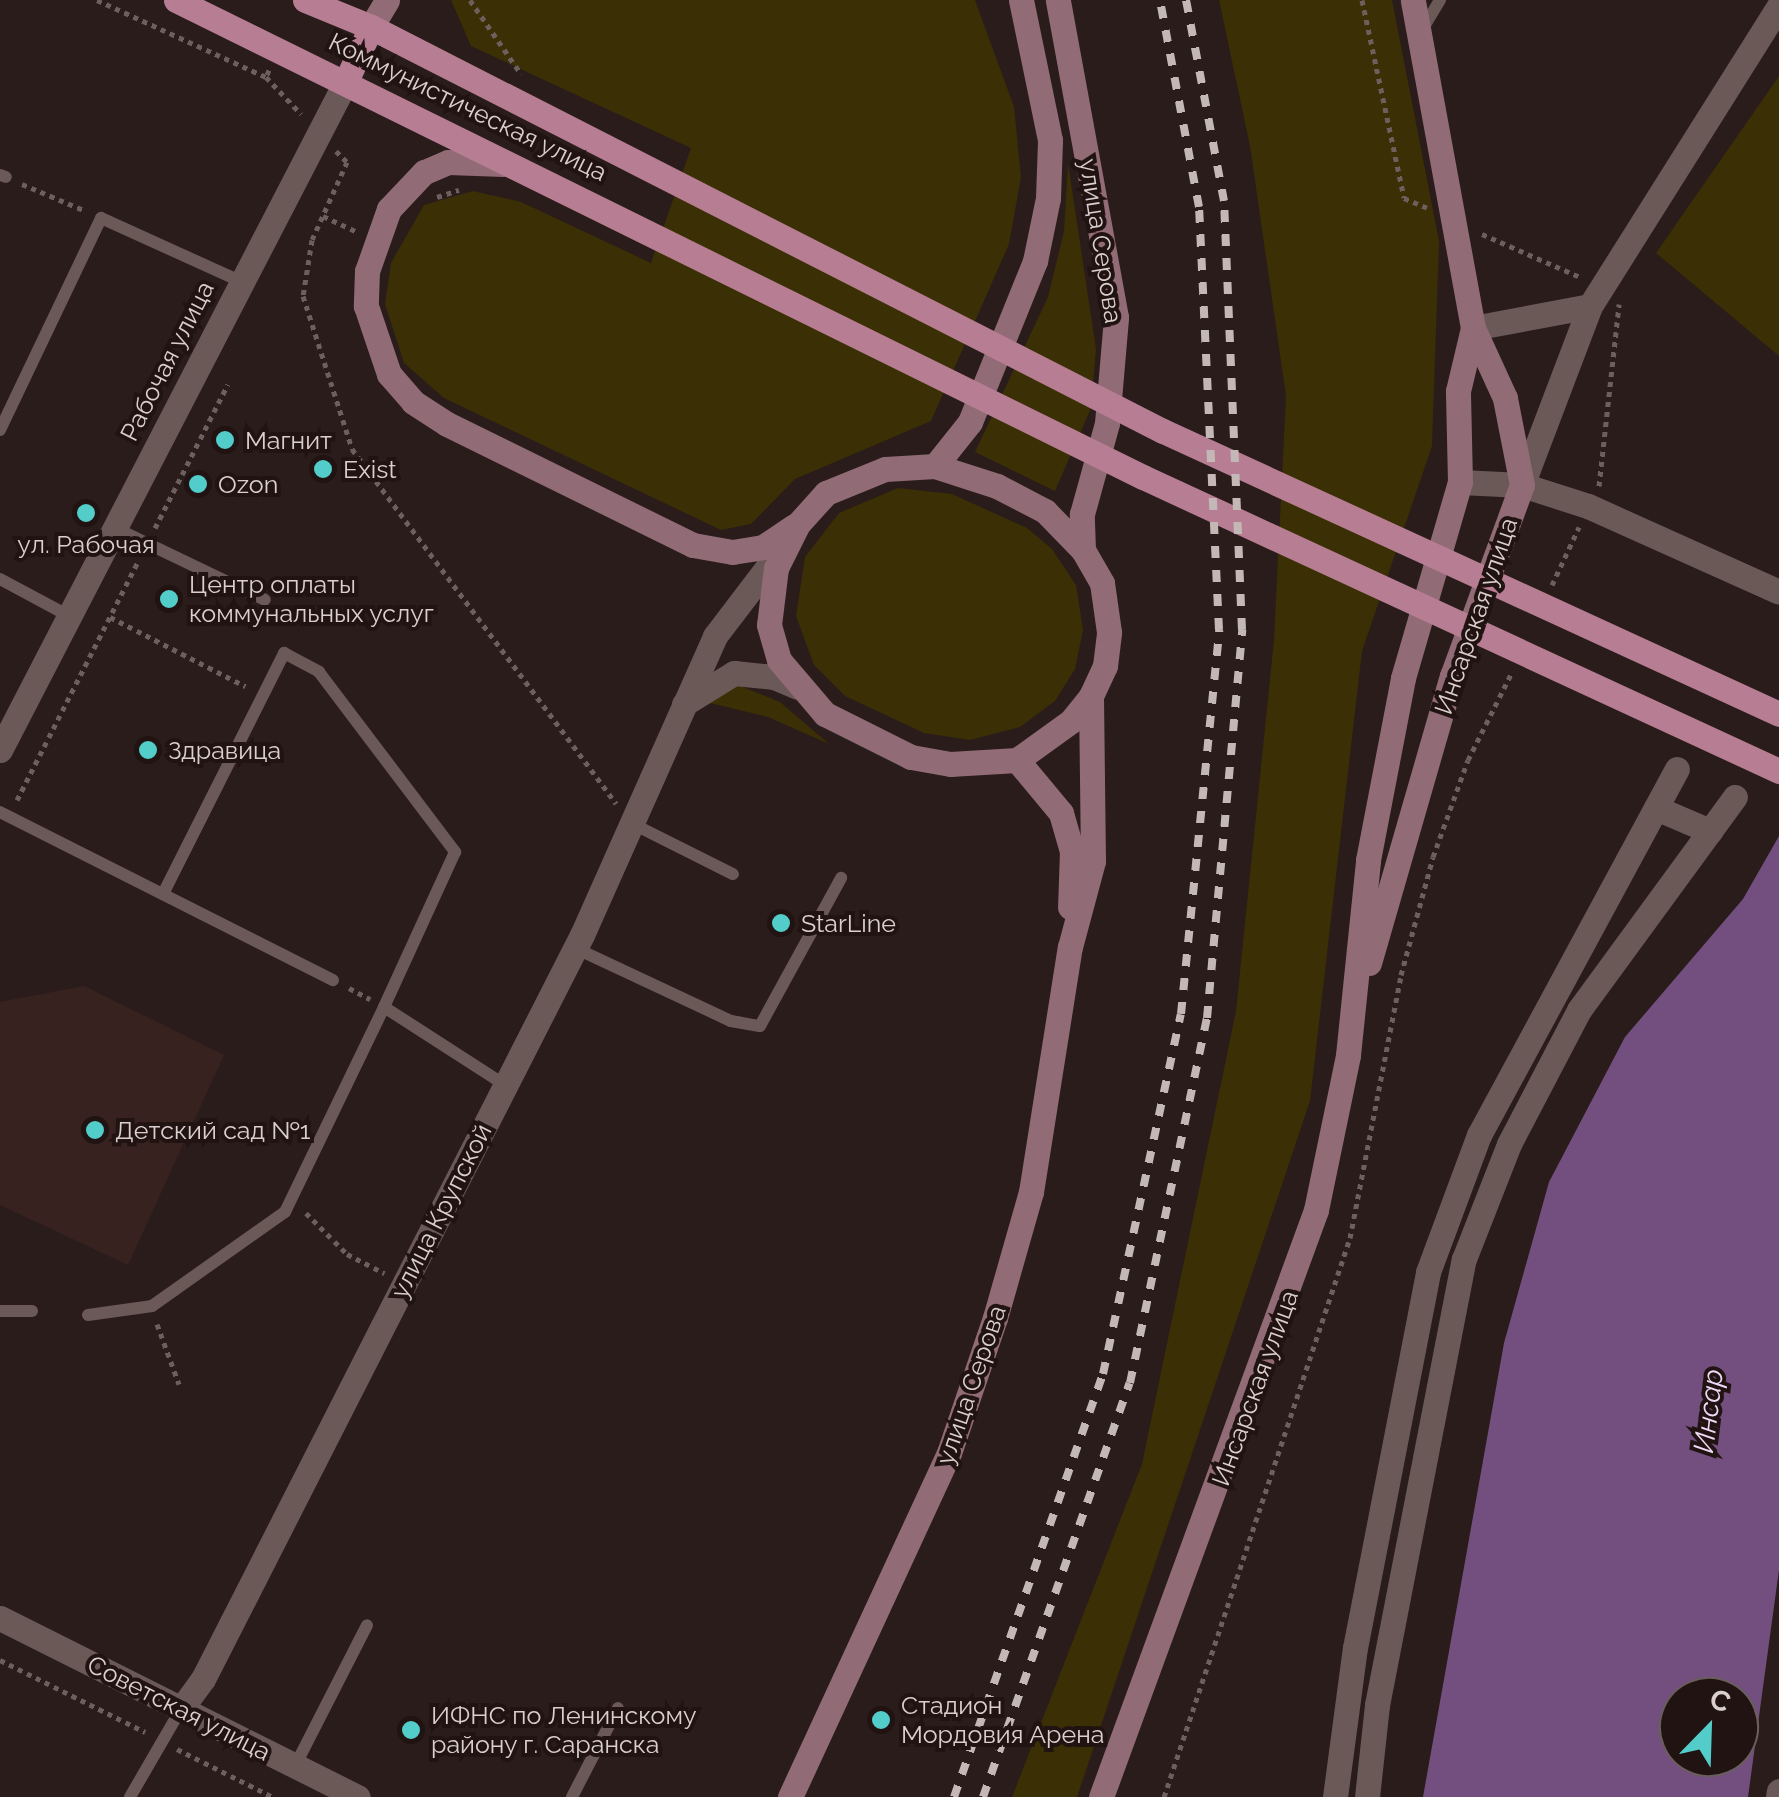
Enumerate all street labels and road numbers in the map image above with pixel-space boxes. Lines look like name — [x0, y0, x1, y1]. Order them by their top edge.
street label: Коммунистическая улица — [324, 26, 612, 188]
street label: улица Серова — [1073, 157, 1129, 325]
street label: Рабочая улица — [114, 276, 220, 446]
street label: Инсарская улица — [1428, 513, 1524, 719]
street label: улица Крупской — [384, 1119, 498, 1303]
street label: Инсарская улица — [1206, 1286, 1304, 1490]
street label: улица Серова — [930, 1302, 1012, 1468]
street label: Советская улица — [82, 1649, 276, 1767]

